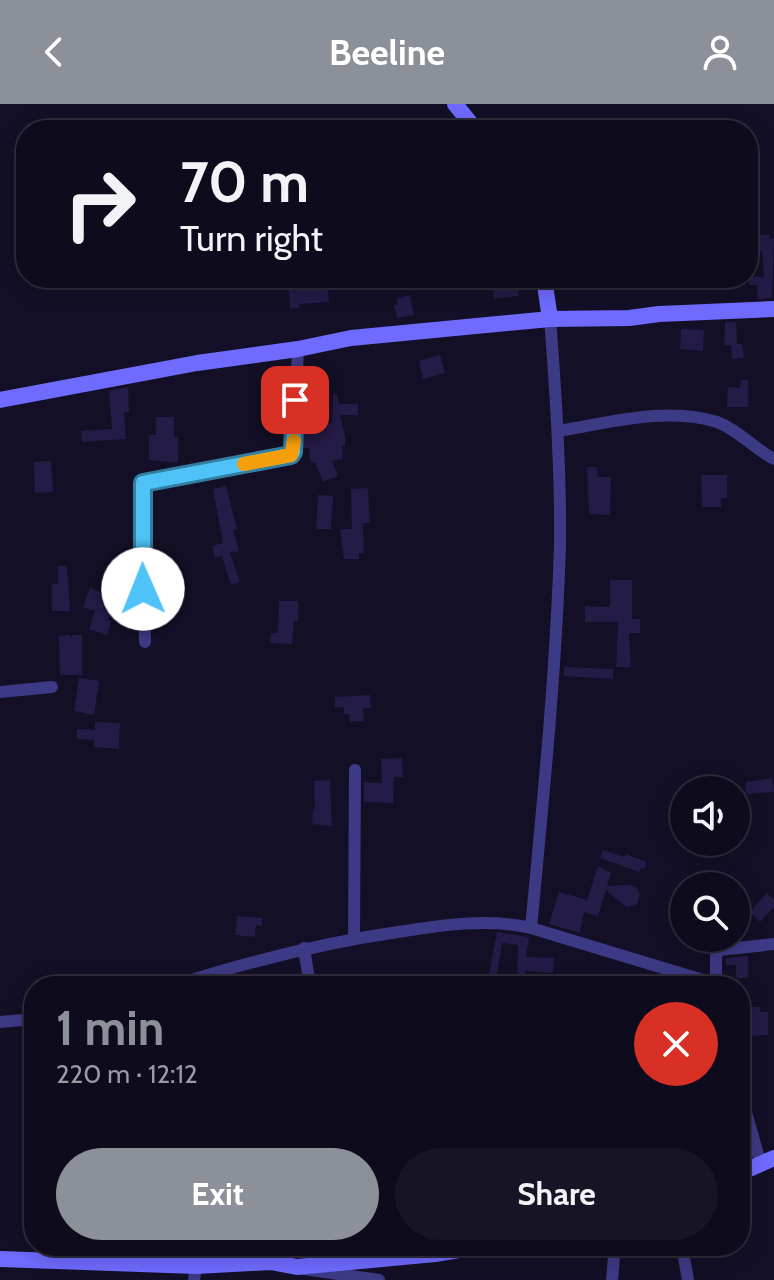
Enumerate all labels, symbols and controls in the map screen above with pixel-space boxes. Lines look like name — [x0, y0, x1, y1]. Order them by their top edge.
icon: back — [32, 30, 76, 74]
text: Beeline — [329, 30, 445, 74]
icon: person — [698, 30, 742, 74]
text: 70 m — [180, 148, 309, 216]
icon: right — [48, 152, 152, 256]
text: Turn right — [180, 216, 323, 260]
pin — [261, 366, 329, 434]
icon: arrive — [273, 378, 317, 422]
position arrow — [101, 547, 185, 631]
map controls — [670, 776, 750, 952]
button: sound — [670, 776, 750, 856]
button: search — [670, 872, 750, 952]
text: 1 min — [56, 999, 164, 1057]
button: close — [634, 1002, 718, 1086]
text: 220 m · 12:12 — [56, 1058, 198, 1090]
button: Exit — [56, 1148, 379, 1240]
button: Share — [395, 1148, 718, 1240]

